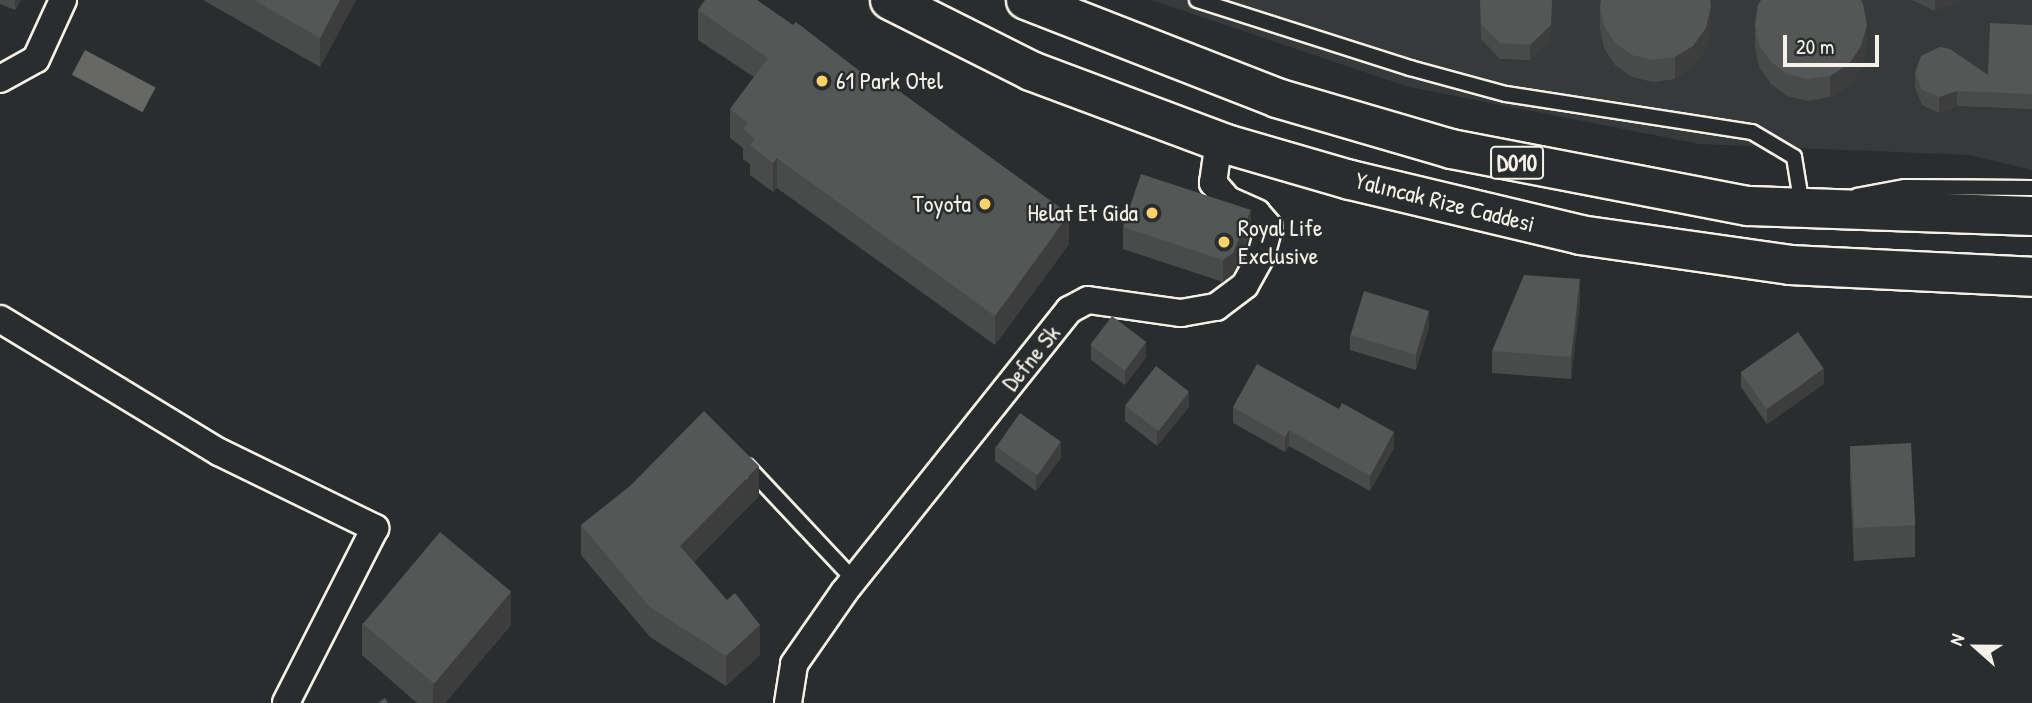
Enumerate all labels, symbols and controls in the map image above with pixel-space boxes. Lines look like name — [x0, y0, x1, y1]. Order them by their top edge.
scale bar — [1787, 21, 1883, 65]
text: 20 m — [1796, 32, 1834, 61]
place label: 61 Park Otel — [836, 67, 943, 95]
marker: 61 Park Otel — [814, 73, 830, 89]
road number: D010 — [1489, 144, 1545, 182]
street label: Yalıncak Rize Caddesi — [1352, 166, 1538, 238]
place label: Toyota — [913, 190, 971, 218]
marker: Toyota — [977, 196, 993, 212]
place label: Helat Et Gida — [1028, 199, 1138, 227]
marker: Helat Et Gida — [1144, 205, 1160, 221]
place label: Royal Life Exclusive — [1238, 214, 1323, 270]
marker: Royal Life Exclusive — [1216, 234, 1232, 250]
street label: Defne Sk — [996, 319, 1066, 397]
north arrow — [1941, 612, 2011, 682]
text: N — [1942, 630, 1970, 649]

